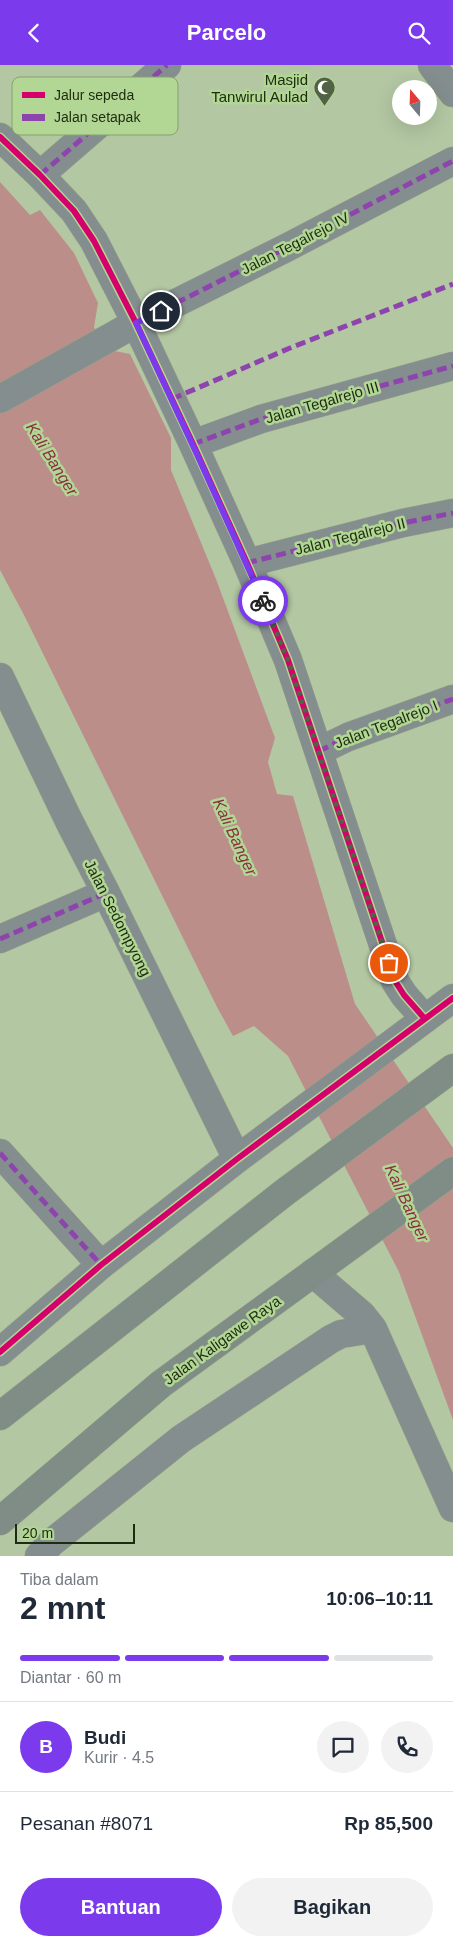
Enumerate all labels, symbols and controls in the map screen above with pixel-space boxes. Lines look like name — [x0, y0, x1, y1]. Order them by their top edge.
icon: back — [20, 19, 48, 47]
icon: search — [405, 19, 433, 47]
text: Parcelo — [187, 20, 266, 45]
place label: Masjid Tanwirul Aulad — [211, 71, 308, 105]
mosque icon: Masjid Tanwirul Aulad — [312, 76, 336, 107]
legend — [12, 77, 178, 135]
north arrow — [392, 80, 438, 125]
map controls — [392, 80, 437, 125]
text: Jalur sepeda — [54, 87, 134, 103]
text: Jalan setapak — [54, 109, 141, 125]
street label: Jalan Tegalrejo IV — [238, 208, 352, 278]
pin — [140, 290, 182, 332]
icon: home — [147, 297, 175, 325]
street label: Jalan Tegalrejo III — [263, 378, 381, 426]
water label: Kali Banger — [23, 419, 81, 499]
street label: Jalan Tegalrejo II — [293, 514, 407, 558]
courier — [238, 576, 288, 626]
icon: bike — [249, 587, 277, 615]
street label: Jalan Tegalrejo I — [332, 697, 440, 751]
water label: Kali Banger — [210, 796, 260, 879]
street label: Jalan Sedompyong — [81, 857, 155, 979]
pin — [368, 942, 410, 984]
icon: bag — [375, 949, 403, 977]
water label: Kali Banger — [382, 1162, 432, 1245]
street label: Jalan Kaligawe Raya — [160, 1292, 284, 1388]
scale bar — [15, 1521, 135, 1544]
text: 20 m — [22, 1525, 53, 1541]
text: Tiba dalam — [20, 1571, 99, 1588]
text: 10:06–10:11 — [326, 1588, 433, 1609]
text: 2 mnt — [20, 1590, 105, 1626]
text: Diantar · 60 m — [20, 1669, 121, 1686]
button: chat — [317, 1721, 369, 1773]
button: phone — [381, 1721, 433, 1773]
text: Budi — [84, 1727, 126, 1748]
text: B — [39, 1736, 53, 1757]
text: Kurir · 4.5 — [84, 1749, 154, 1766]
text: Pesanan #8071 — [20, 1813, 153, 1834]
text: Rp 85,500 — [344, 1813, 433, 1834]
button: Bantuan — [20, 1878, 222, 1936]
button: Bagikan — [232, 1878, 433, 1936]

